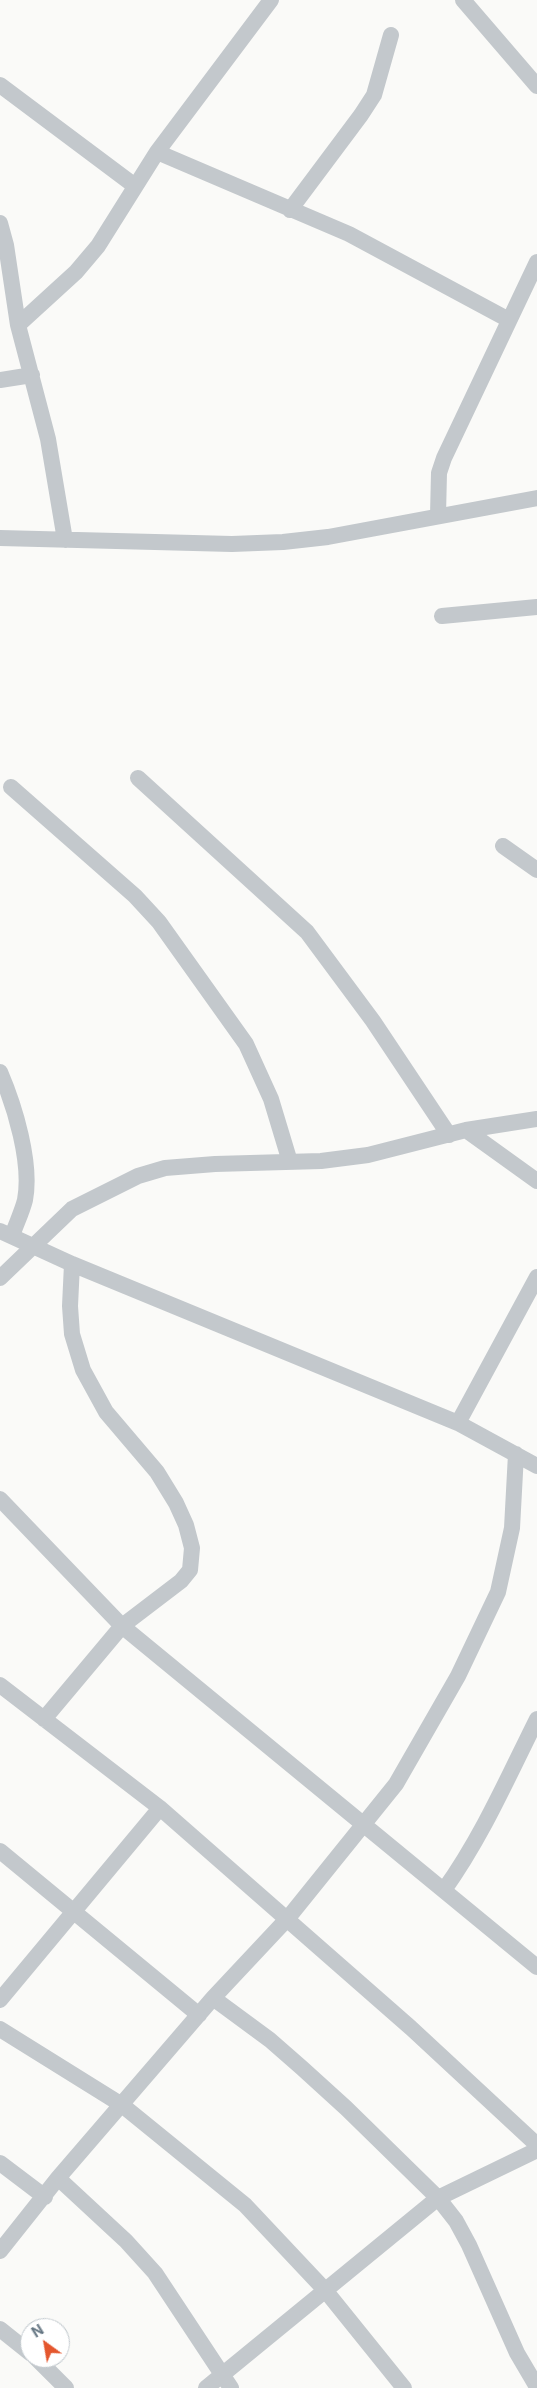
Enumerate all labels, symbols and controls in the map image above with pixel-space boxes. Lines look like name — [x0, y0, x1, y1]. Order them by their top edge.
north arrow — [20, 2318, 70, 2368]
text: N — [28, 2321, 46, 2341]

